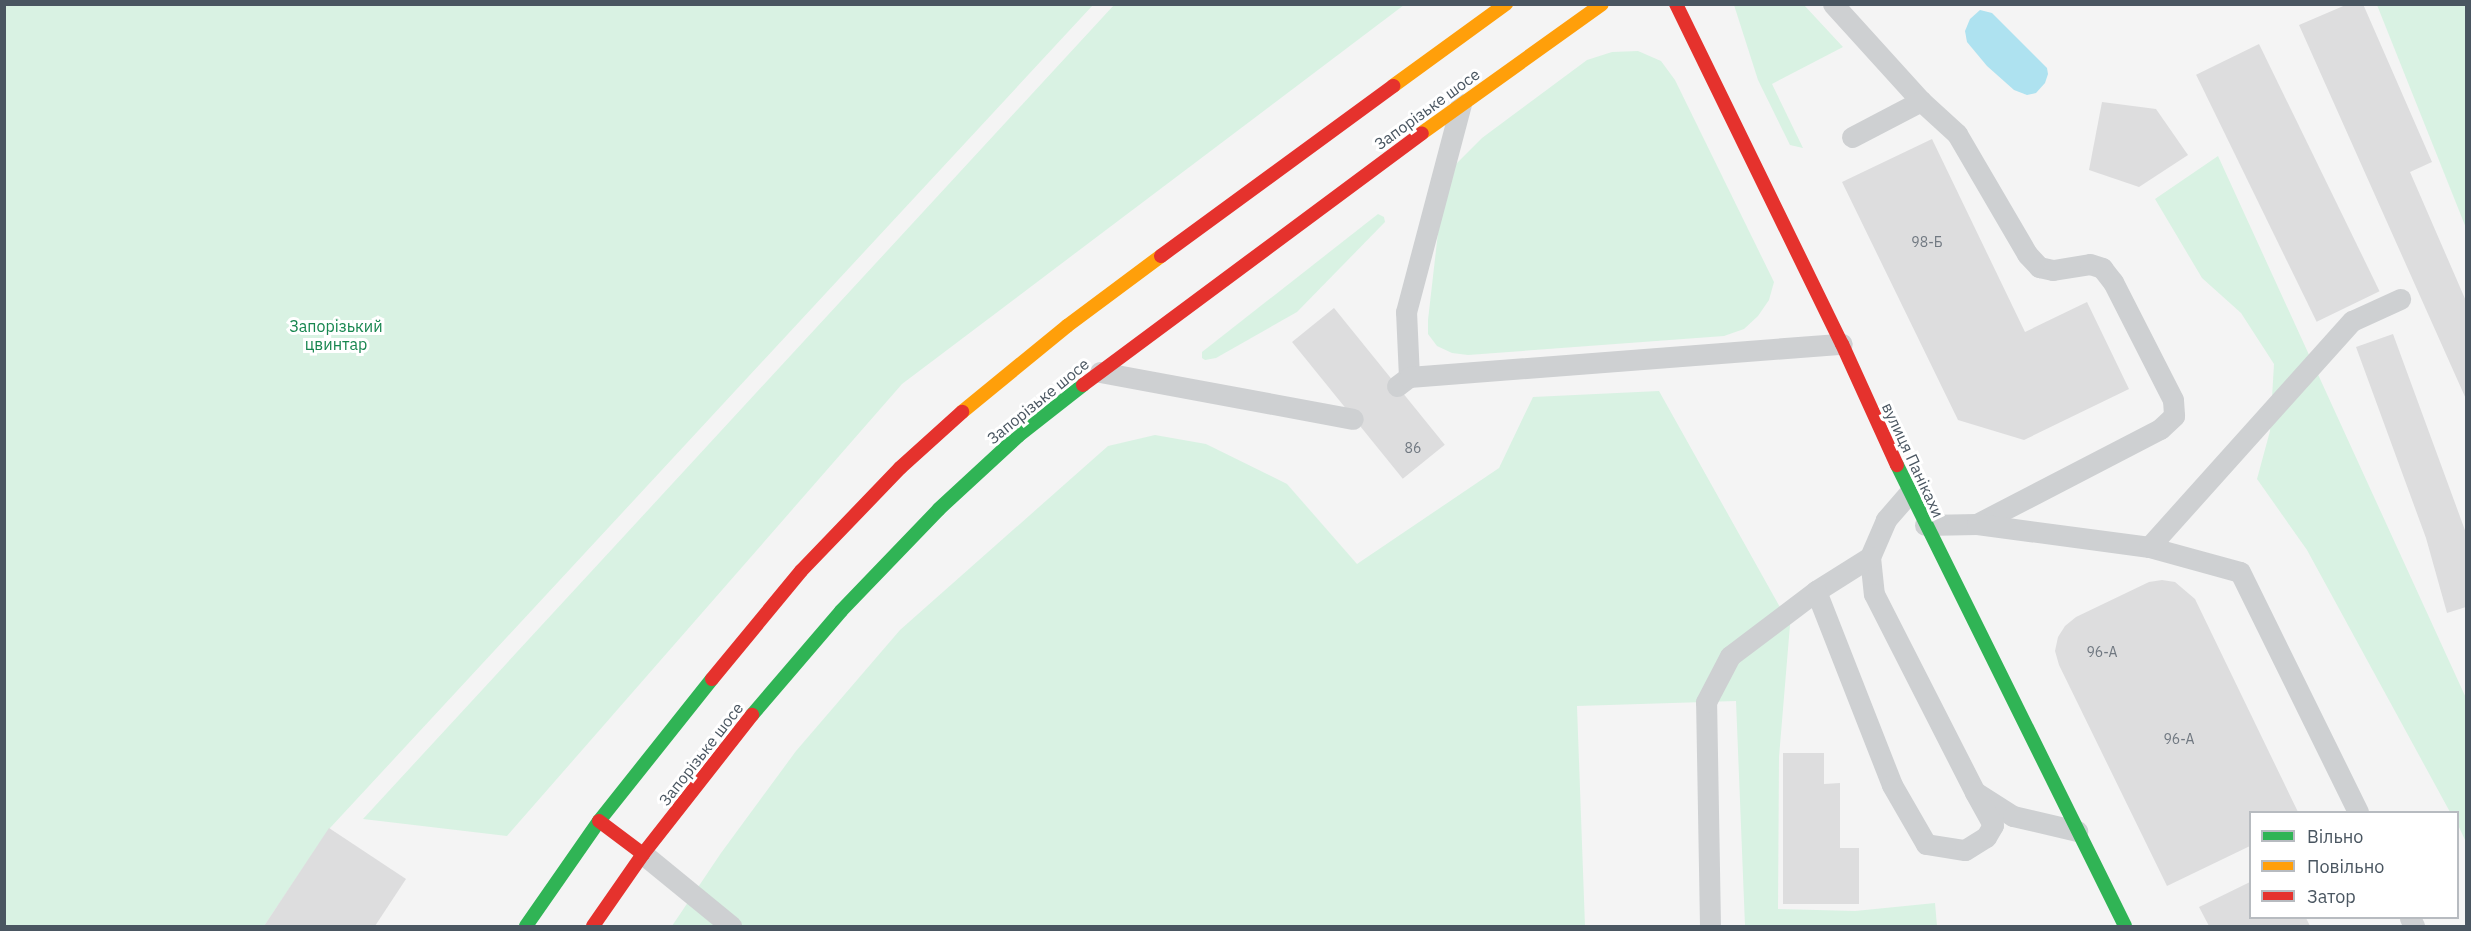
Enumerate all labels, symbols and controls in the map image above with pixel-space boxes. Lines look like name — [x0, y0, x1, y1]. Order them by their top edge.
street label: Запорізьке шосе — [1371, 64, 1483, 154]
house number: 98-Б — [1911, 234, 1943, 250]
park label: Запорізький цвинтар — [289, 316, 383, 354]
street label: Запорізьке шосе — [983, 354, 1093, 448]
street label: вулиця Панікахи — [1878, 399, 1948, 521]
house number: 86 — [1405, 440, 1421, 456]
house number: 96-А — [2086, 644, 2118, 660]
street label: Запорізьке шосе — [655, 699, 747, 809]
house number: 96-А — [2163, 731, 2195, 747]
legend — [2249, 811, 2459, 919]
text: Вільно — [2307, 825, 2363, 848]
text: Повільно — [2307, 855, 2384, 878]
text: Затор — [2307, 885, 2356, 908]

